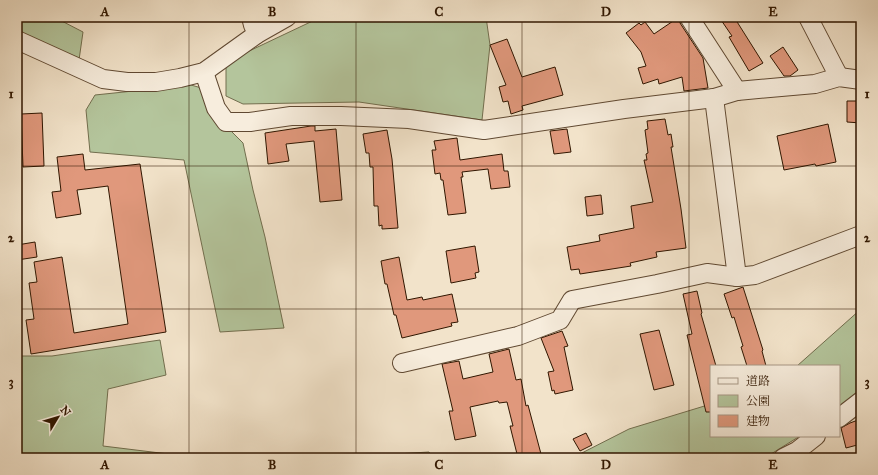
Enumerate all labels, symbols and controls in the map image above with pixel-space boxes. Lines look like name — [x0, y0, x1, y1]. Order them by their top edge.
text: A — [100, 4, 110, 20]
text: B — [268, 4, 277, 20]
text: C — [435, 4, 444, 20]
text: D — [601, 4, 611, 20]
text: E — [768, 4, 778, 20]
text: 1 — [8, 86, 14, 102]
text: 1 — [864, 86, 870, 102]
text: 2 — [8, 230, 15, 246]
text: 2 — [864, 230, 871, 246]
legend — [710, 365, 840, 437]
text: 3 — [8, 374, 14, 390]
text: 道路 — [746, 374, 770, 388]
text: 3 — [864, 374, 870, 390]
text: 公園 — [746, 394, 770, 408]
north arrow — [38, 397, 78, 437]
text: N — [57, 403, 74, 419]
text: 建物 — [746, 414, 770, 428]
text: A — [100, 457, 110, 473]
text: B — [268, 457, 277, 473]
text: C — [435, 457, 444, 473]
text: D — [601, 457, 611, 473]
text: E — [768, 457, 778, 473]

